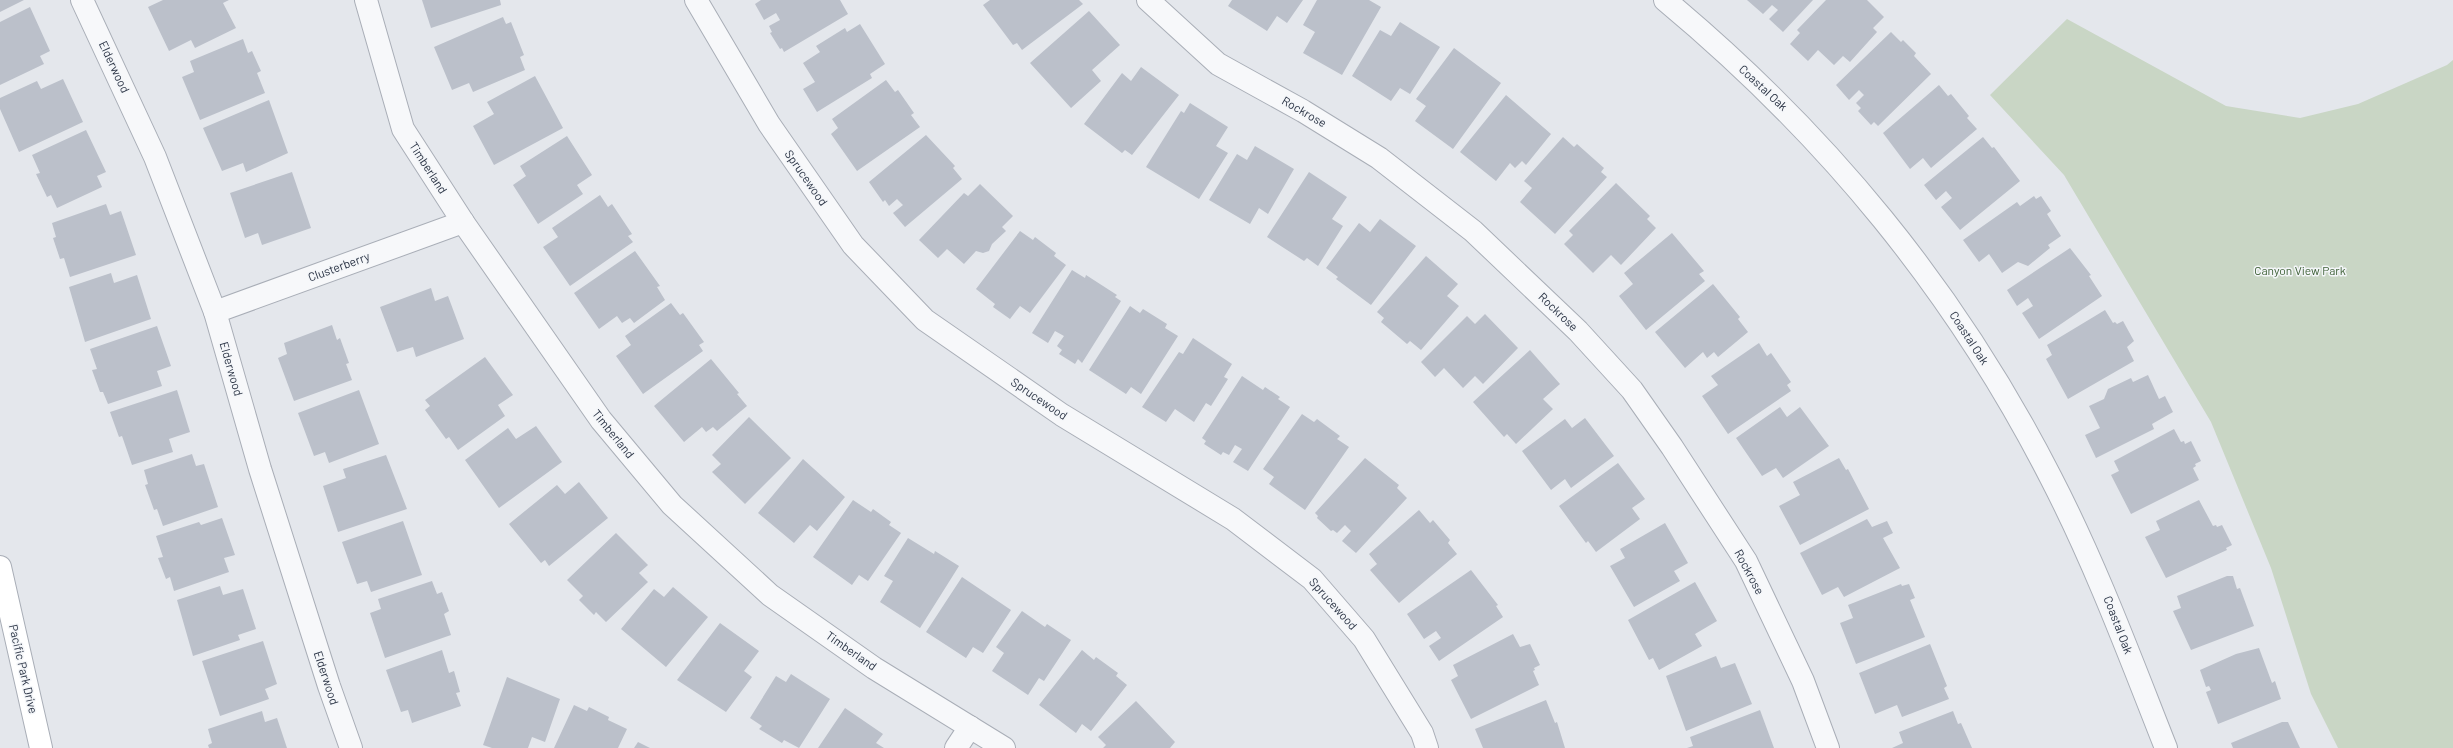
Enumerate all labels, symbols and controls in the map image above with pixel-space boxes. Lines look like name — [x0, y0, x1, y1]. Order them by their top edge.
street label: Elderwood — [97, 38, 133, 95]
street label: Coastal Oak — [1737, 61, 1791, 113]
street label: Rockrose — [1280, 93, 1329, 129]
street label: Timberland — [407, 139, 451, 196]
street label: Sprucewood — [782, 147, 831, 208]
street label: Clusterberry — [306, 248, 372, 284]
park label: Canyon View Park — [2254, 263, 2346, 277]
street label: Rockrose — [1536, 289, 1581, 333]
street label: Coastal Oak — [1947, 308, 1992, 367]
street label: Elderwood — [218, 340, 246, 397]
street label: Sprucewood — [1009, 374, 1070, 422]
street label: Timberland — [590, 406, 638, 461]
street label: Rockrose — [1732, 547, 1768, 597]
street label: Sprucewood — [1307, 575, 1361, 632]
street label: Coastal Oak — [2101, 594, 2136, 656]
street label: Pacific Park Drive — [7, 623, 41, 715]
street label: Timberland — [824, 628, 880, 673]
street label: Elderwood — [312, 649, 342, 706]

